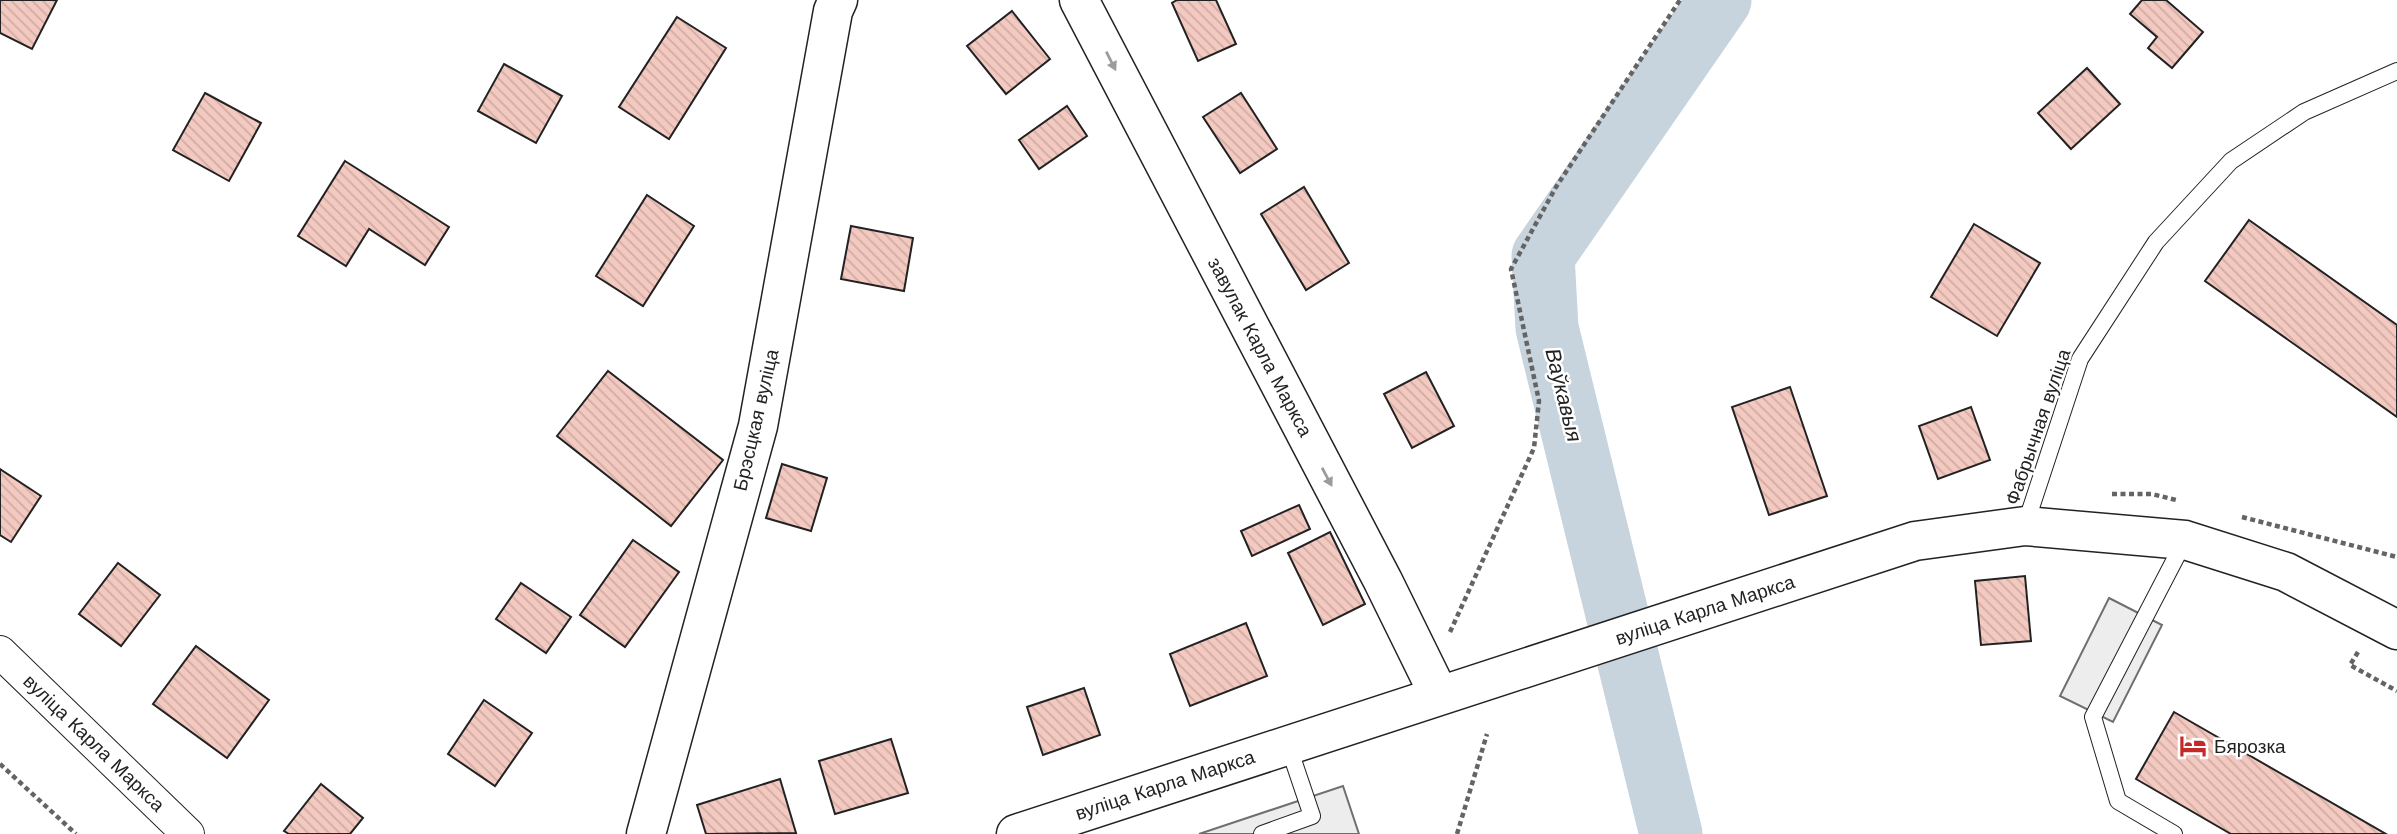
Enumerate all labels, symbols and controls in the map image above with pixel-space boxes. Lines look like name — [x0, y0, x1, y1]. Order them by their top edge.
one-way arrow — [1104, 51, 1116, 71]
street label: завулак Карла Маркса — [1203, 253, 1317, 441]
water label: Ваўкавыя — [1540, 346, 1588, 444]
street label: Фабрычная вуліца — [2001, 346, 2076, 508]
street label: Брэсцкая вуліца — [729, 347, 784, 493]
one-way arrow — [1322, 467, 1333, 487]
street label: вуліца Карла Маркса — [1612, 570, 1798, 650]
street label: вуліца Карла Маркса — [19, 670, 170, 817]
hotel icon: Бярозка — [2178, 731, 2208, 761]
place label: Бярозка — [2214, 735, 2286, 758]
street label: вуліца Карла Маркса — [1072, 745, 1258, 825]

